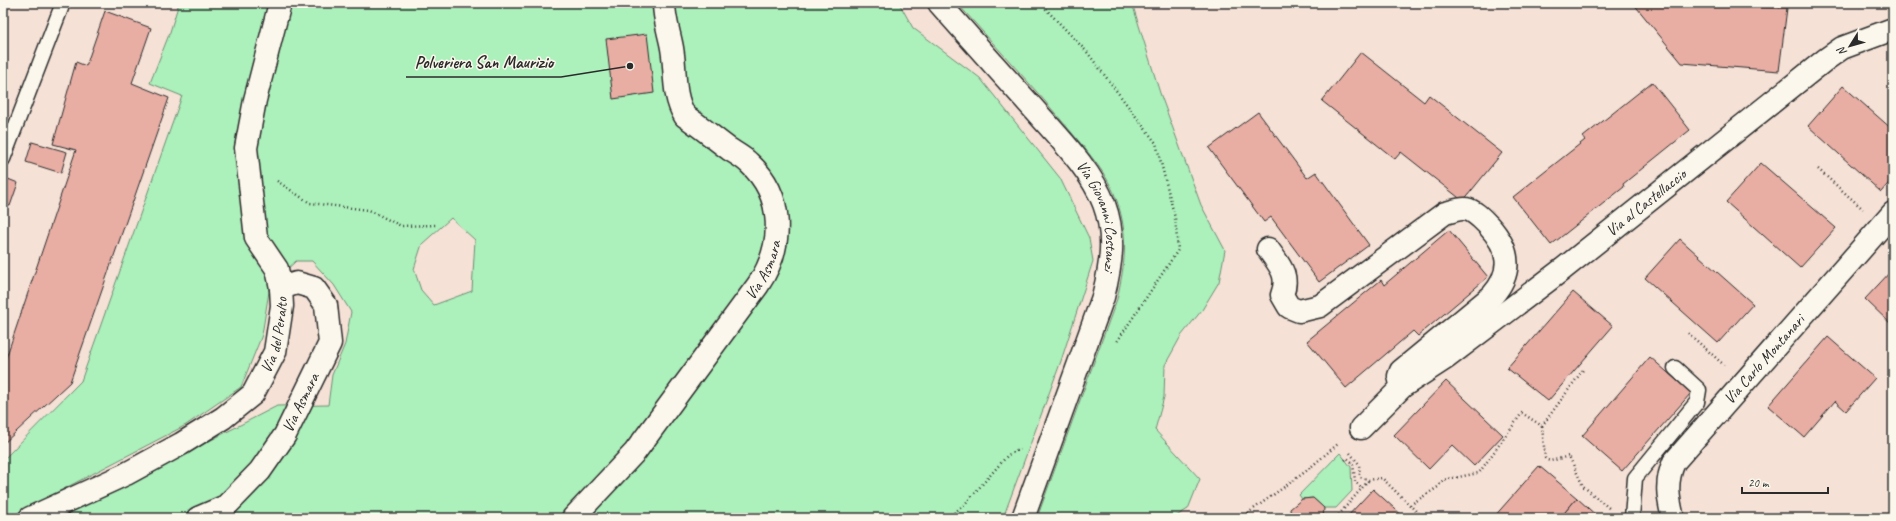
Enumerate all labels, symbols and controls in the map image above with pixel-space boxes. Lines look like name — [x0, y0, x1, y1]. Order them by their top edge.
north arrow — [1830, 26, 1870, 66]
text: N — [1833, 43, 1850, 59]
callout: Polveriera San Maurizio — [406, 48, 561, 77]
text: Polveriera San Maurizio — [415, 52, 555, 73]
street label: Via Giovanni Costanzi — [1072, 157, 1121, 275]
street label: Via al Castellaccio — [1602, 163, 1692, 241]
street label: Via Asmara — [741, 238, 786, 304]
street label: Via del Peralto — [256, 295, 292, 376]
street label: Via Carlo Montanari — [1720, 309, 1810, 408]
street label: Via Asmara — [278, 369, 324, 436]
scale bar — [1742, 469, 1828, 495]
text: 20 m — [1748, 475, 1770, 491]

